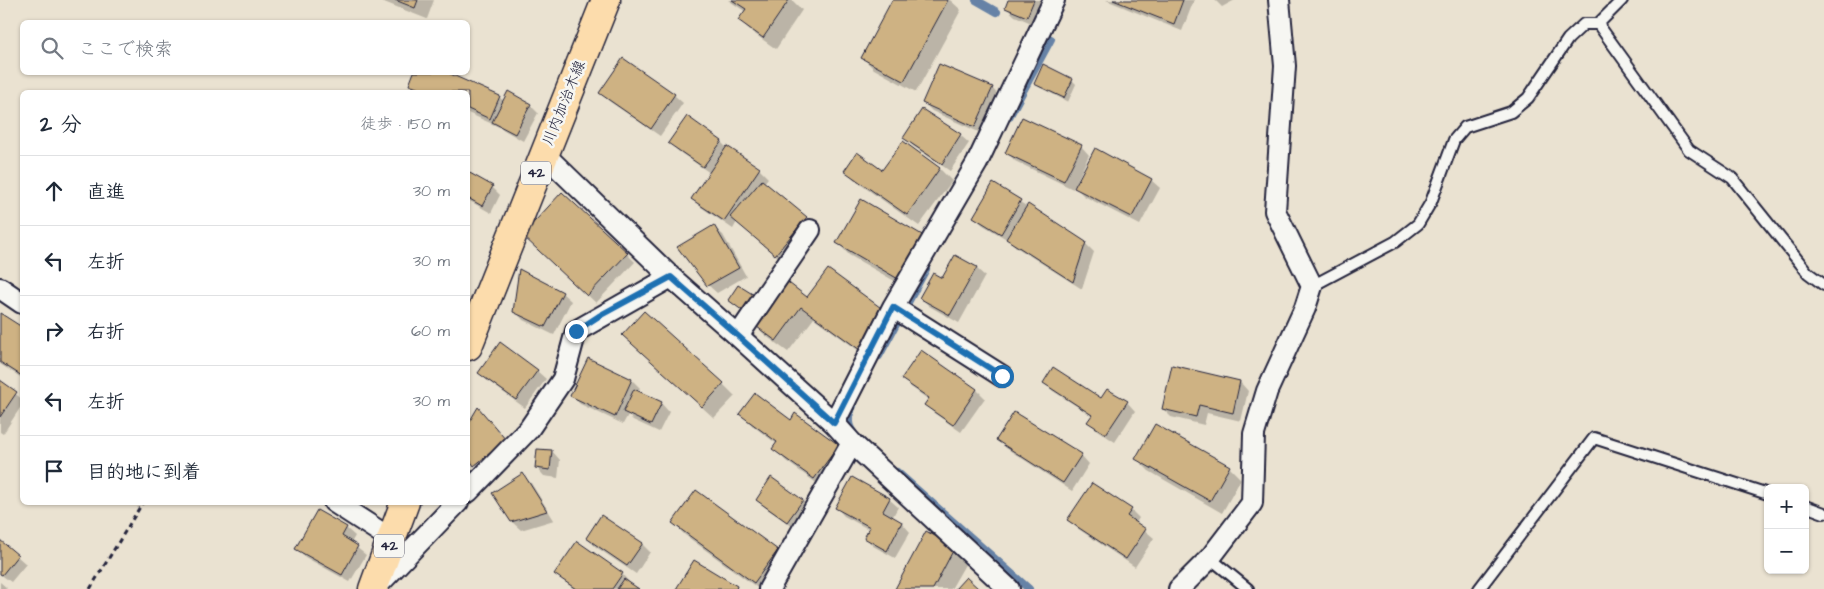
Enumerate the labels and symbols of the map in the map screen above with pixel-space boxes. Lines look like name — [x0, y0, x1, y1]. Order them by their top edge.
street label: 川内加治木線 — [537, 57, 591, 149]
road number: 42 — [521, 162, 551, 184]
route end — [565, 320, 588, 343]
route start — [991, 365, 1014, 388]
road number: 42 — [374, 534, 404, 558]

